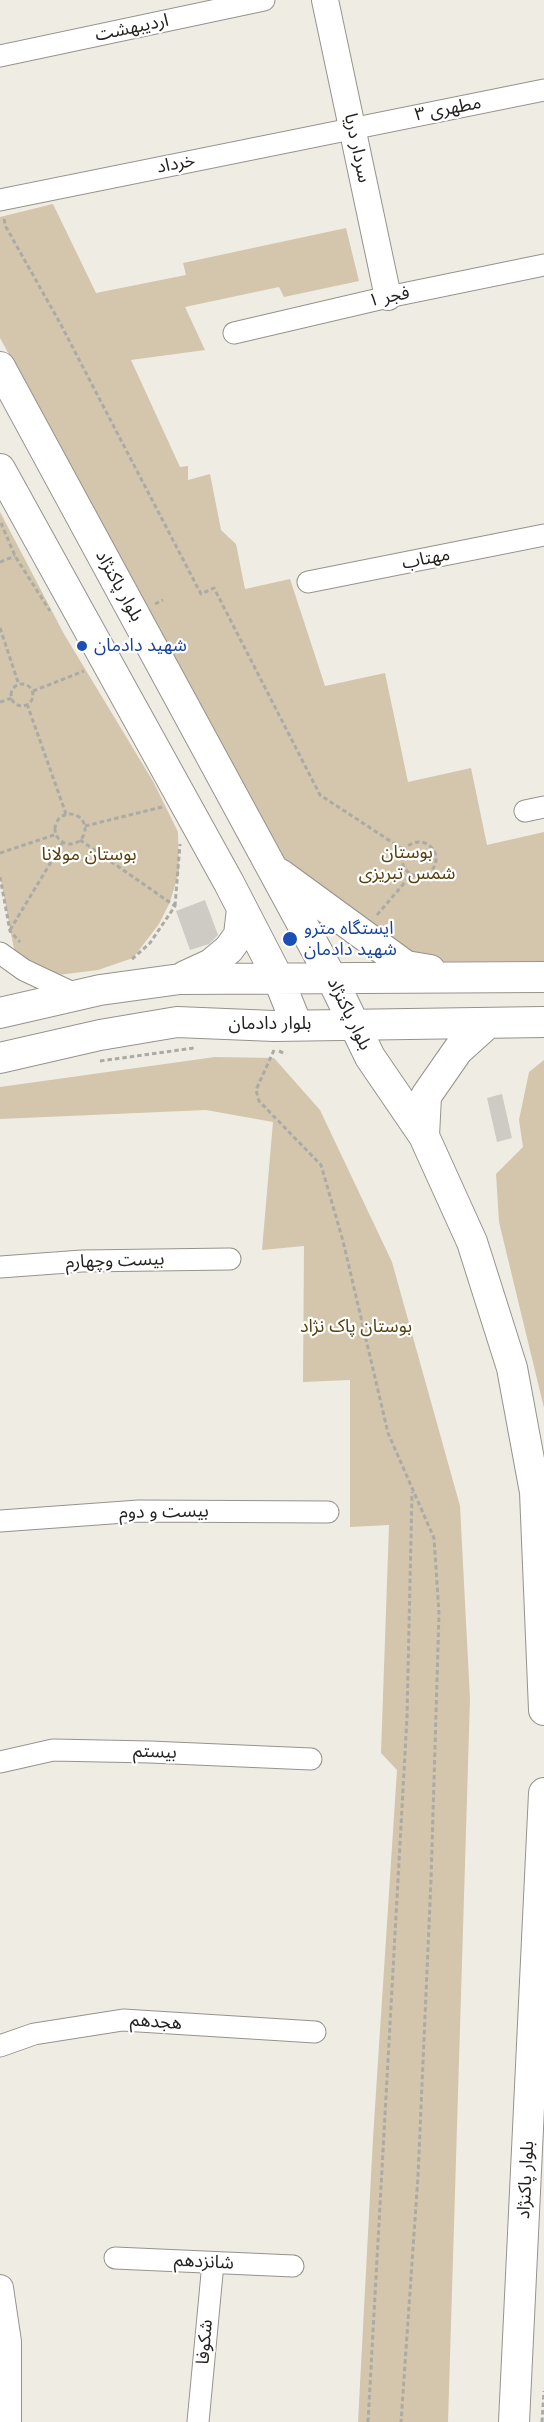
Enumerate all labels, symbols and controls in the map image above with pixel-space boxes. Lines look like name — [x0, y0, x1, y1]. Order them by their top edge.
street label: اردیبهشت — [93, 10, 171, 46]
street label: مطهری ۳ — [413, 92, 483, 126]
street label: سردار دریا — [339, 111, 375, 185]
street label: خرداد — [155, 150, 197, 178]
street label: فجر ۱ — [366, 282, 412, 312]
street label: مهتاب — [400, 544, 452, 574]
street label: بلوار پاکنژاد — [91, 547, 147, 625]
place label: شهید دادمان — [94, 635, 187, 657]
marker: شهید دادمان — [75, 639, 89, 653]
park label: بوستان شمس تبریزی — [359, 842, 455, 884]
park label: بوستان مولانا — [41, 844, 137, 866]
place label: ایستگاه مترو شهید دادمان — [304, 918, 397, 960]
marker: ایستگاه مترو شهید دادمان — [281, 930, 299, 948]
street label: بلوار پاکنژاد — [322, 974, 376, 1054]
street label: بلوار دادمان — [229, 1013, 311, 1035]
street label: بیست وچهارم — [65, 1248, 165, 1274]
park label: بوستان پاک نژاد — [300, 1316, 412, 1338]
street label: بیست و دوم — [119, 1500, 209, 1524]
street label: بیستم — [133, 1740, 177, 1764]
street label: هجدهم — [129, 2009, 183, 2035]
street label: بلوار پاکنژاد — [513, 2140, 539, 2220]
street label: شانزدهم — [174, 2250, 234, 2274]
street label: شکوفا — [192, 2319, 218, 2365]

